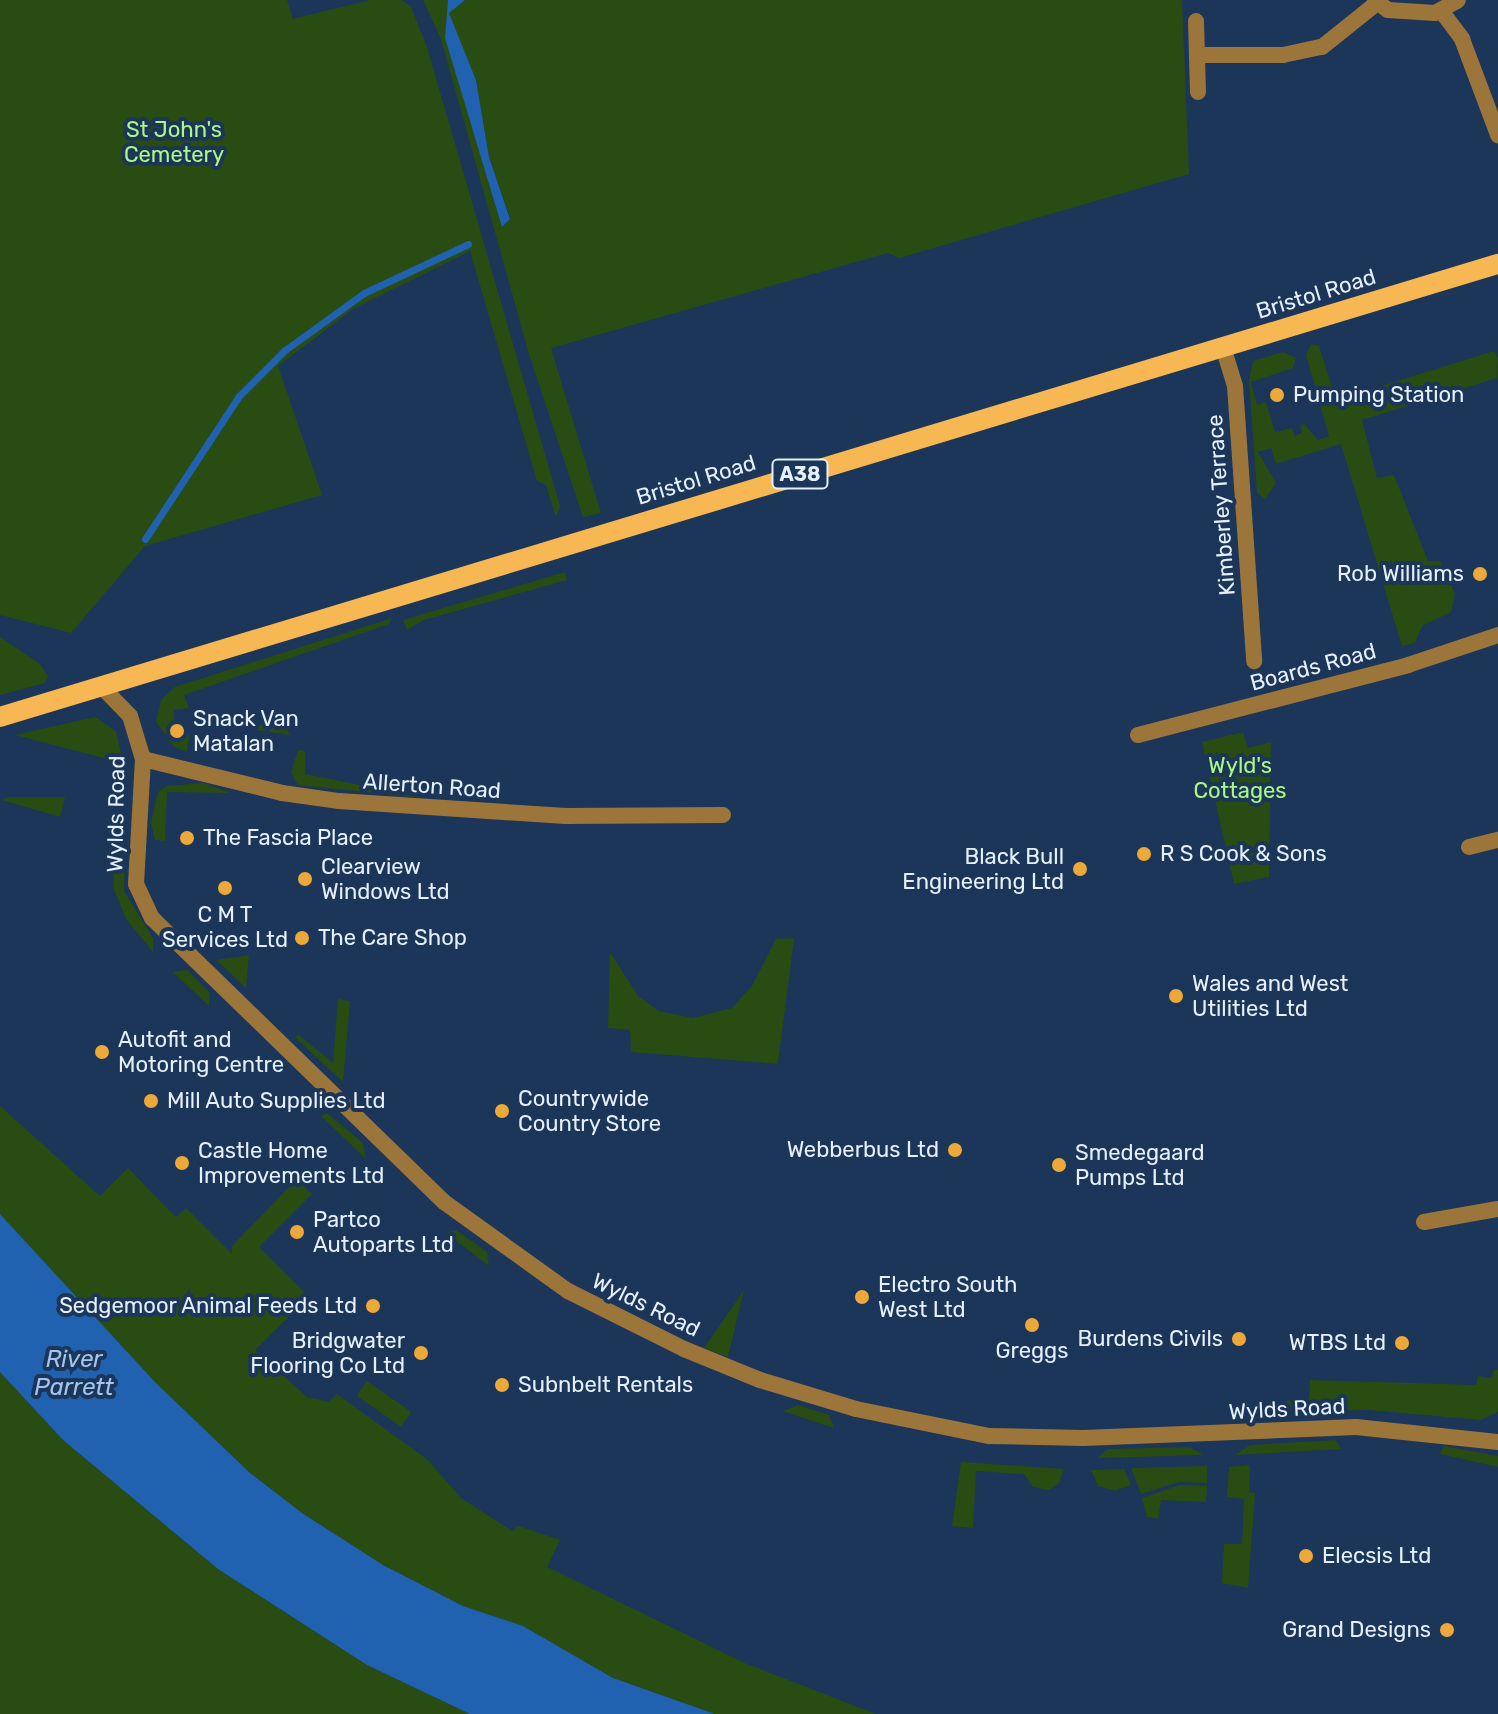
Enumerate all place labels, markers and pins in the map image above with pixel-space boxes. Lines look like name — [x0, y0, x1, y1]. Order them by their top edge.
place label: Pumping Station — [1293, 382, 1464, 408]
marker: Pumping Station — [1268, 386, 1286, 404]
place label: Rob Williams — [1337, 561, 1464, 587]
marker: Rob Williams — [1471, 565, 1489, 583]
place label: Snack Van Matalan — [193, 705, 300, 756]
marker: Snack Van Matalan — [168, 722, 186, 740]
place label: The Fascia Place — [203, 825, 373, 851]
marker: The Fascia Place — [178, 829, 196, 847]
place label: R S Cook & Sons — [1160, 841, 1327, 867]
place label: Black Bull Engineering Ltd — [902, 843, 1064, 894]
marker: R S Cook & Sons — [1135, 845, 1153, 863]
place label: Clearview Windows Ltd — [321, 853, 450, 904]
marker: Black Bull Engineering Ltd — [1071, 860, 1089, 878]
marker: Clearview Windows Ltd — [296, 870, 314, 888]
marker: C M T Services Ltd — [216, 879, 234, 897]
place label: C M T Services Ltd — [162, 901, 288, 952]
place label: The Care Shop — [318, 925, 467, 951]
marker: The Care Shop — [293, 929, 311, 947]
place label: Wales and West Utilities Ltd — [1192, 970, 1349, 1022]
marker: Wales and West Utilities Ltd — [1167, 987, 1185, 1005]
place label: Autofit and Motoring Centre — [118, 1026, 284, 1078]
marker: Autofit and Motoring Centre — [93, 1043, 111, 1061]
place label: Countrywide Country Store — [518, 1085, 662, 1136]
place label: Mill Auto Supplies Ltd — [167, 1088, 386, 1114]
marker: Mill Auto Supplies Ltd — [142, 1092, 160, 1110]
marker: Countrywide Country Store — [493, 1102, 511, 1120]
place label: Castle Home Improvements Ltd — [198, 1137, 384, 1188]
place label: Webberbus Ltd — [787, 1137, 939, 1163]
place label: Smedegaard Pumps Ltd — [1075, 1139, 1205, 1190]
marker: Webberbus Ltd — [946, 1141, 964, 1159]
marker: Castle Home Improvements Ltd — [173, 1154, 191, 1172]
marker: Smedegaard Pumps Ltd — [1050, 1156, 1068, 1174]
place label: Partco Autoparts Ltd — [313, 1206, 454, 1258]
marker: Partco Autoparts Ltd — [288, 1223, 306, 1241]
place label: Electro South West Ltd — [878, 1271, 1017, 1322]
marker: Electro South West Ltd — [853, 1288, 871, 1306]
place label: Sedgemoor Animal Feeds Ltd — [58, 1293, 357, 1319]
marker: Sedgemoor Animal Feeds Ltd — [364, 1297, 382, 1315]
marker: Greggs — [1023, 1316, 1041, 1334]
place label: Burdens Civils — [1078, 1326, 1223, 1352]
place label: Bridgwater Flooring Co Ltd — [250, 1327, 405, 1378]
marker: Burdens Civils — [1230, 1330, 1248, 1348]
place label: WTBS Ltd — [1289, 1330, 1386, 1356]
marker: WTBS Ltd — [1393, 1334, 1411, 1352]
place label: Greggs — [996, 1338, 1068, 1364]
marker: Bridgwater Flooring Co Ltd — [412, 1344, 430, 1362]
place label: Subnbelt Rentals — [518, 1372, 693, 1398]
marker: Subnbelt Rentals — [493, 1376, 511, 1394]
place label: Elecsis Ltd — [1322, 1543, 1431, 1569]
marker: Elecsis Ltd — [1297, 1547, 1315, 1565]
place label: Grand Designs — [1282, 1617, 1431, 1643]
marker: Grand Designs — [1438, 1621, 1456, 1639]

